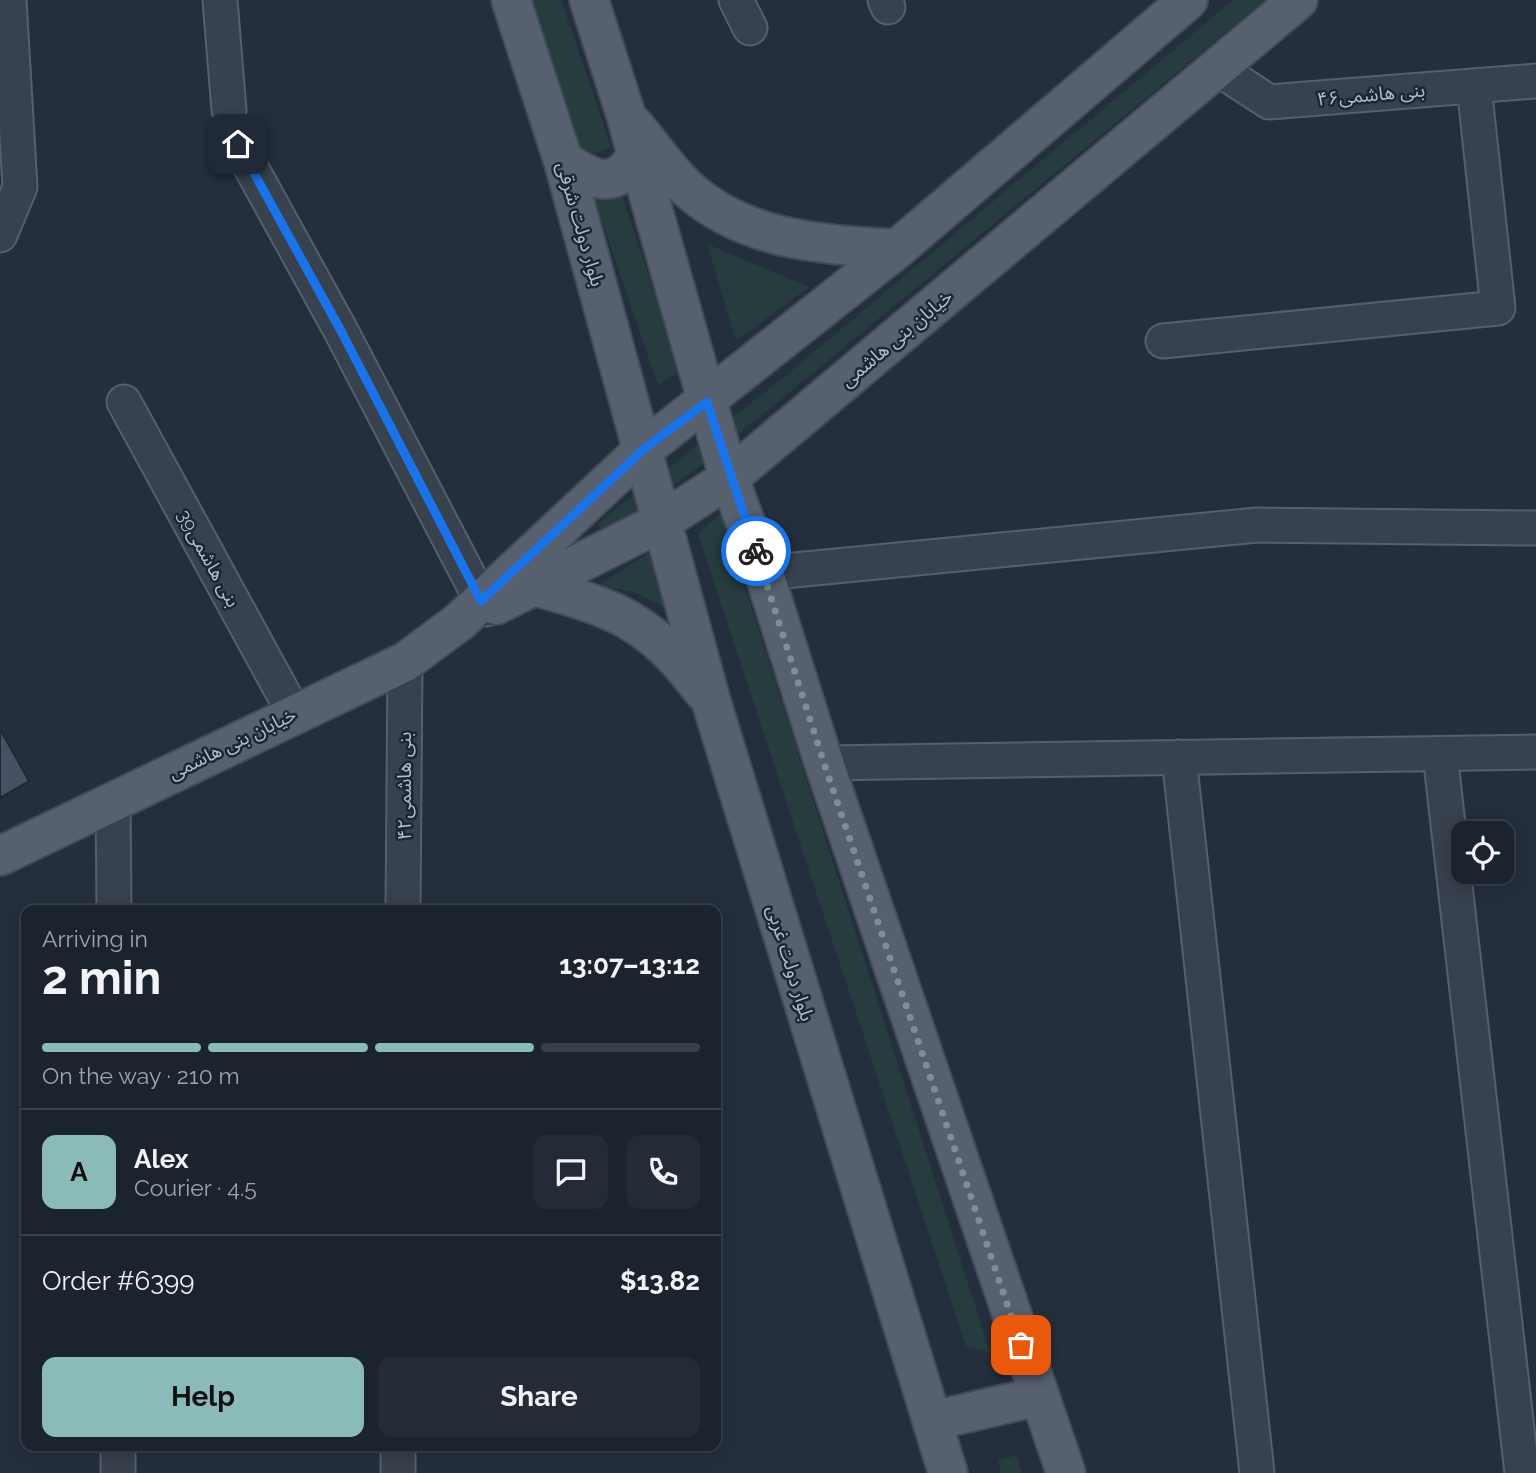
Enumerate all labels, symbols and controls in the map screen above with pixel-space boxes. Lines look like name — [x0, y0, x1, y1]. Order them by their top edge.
street label: بنی هاشمی۴۶ — [1316, 78, 1426, 111]
pin — [208, 114, 268, 174]
icon: home — [219, 125, 257, 163]
street label: بلوار دولت شرقی — [552, 159, 609, 289]
street label: خیابان بنی هاشمی — [836, 285, 957, 392]
street label: بنی هاشمی39 — [172, 505, 245, 611]
courier — [721, 516, 791, 586]
icon: bike — [737, 532, 775, 570]
street label: خیابان بنی هاشمی — [165, 703, 300, 784]
street label: بنی هاشمی۴۲ — [393, 732, 416, 840]
map controls — [1451, 821, 1514, 884]
button: locate — [1451, 821, 1514, 884]
street label: بلوار دولت غربی — [762, 902, 819, 1024]
text: Arriving in — [42, 925, 148, 952]
text: 13:07–13:12 — [559, 950, 700, 980]
text: 2 min — [42, 951, 161, 1005]
text: On the way · 210 m — [42, 1062, 240, 1089]
button: chat — [534, 1135, 608, 1209]
button: phone — [626, 1135, 700, 1209]
text: Alex — [134, 1144, 189, 1174]
text: A — [70, 1157, 88, 1187]
text: Courier · 4.5 — [134, 1174, 257, 1201]
text: Order #6399 — [42, 1266, 195, 1296]
text: $13.82 — [620, 1266, 700, 1296]
pin — [991, 1315, 1051, 1375]
icon: bag — [1002, 1326, 1040, 1364]
button: Help — [42, 1357, 364, 1437]
button: Share — [378, 1357, 700, 1437]

